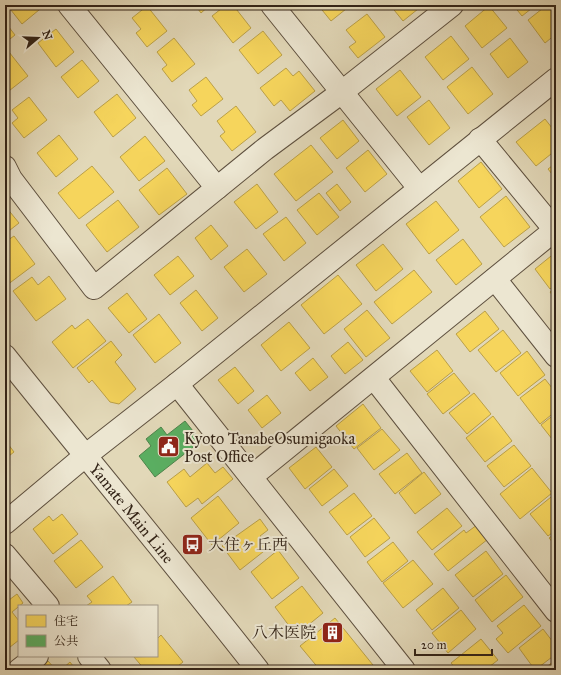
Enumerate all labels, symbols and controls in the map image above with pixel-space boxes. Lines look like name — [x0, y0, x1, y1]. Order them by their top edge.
north arrow — [18, 18, 58, 58]
text: N — [39, 28, 55, 42]
place label: Kyoto TanabeOsumigaoka Post Office — [184, 429, 355, 466]
public building icon: Kyoto TanabeOsumigaoka Post Office — [156, 434, 182, 460]
street label: Yamate Main Line — [85, 459, 178, 567]
bus stop icon: 大住ヶ丘西 — [180, 531, 206, 557]
place label: 大住ヶ丘西 — [208, 535, 288, 554]
legend — [18, 605, 158, 657]
text: 住宅 — [54, 614, 78, 628]
building icon: 八木医院 — [319, 619, 345, 645]
place label: 八木医院 — [252, 623, 316, 642]
scale bar — [415, 631, 492, 657]
text: 公共 — [54, 634, 78, 648]
text: 20 m — [421, 638, 447, 652]

